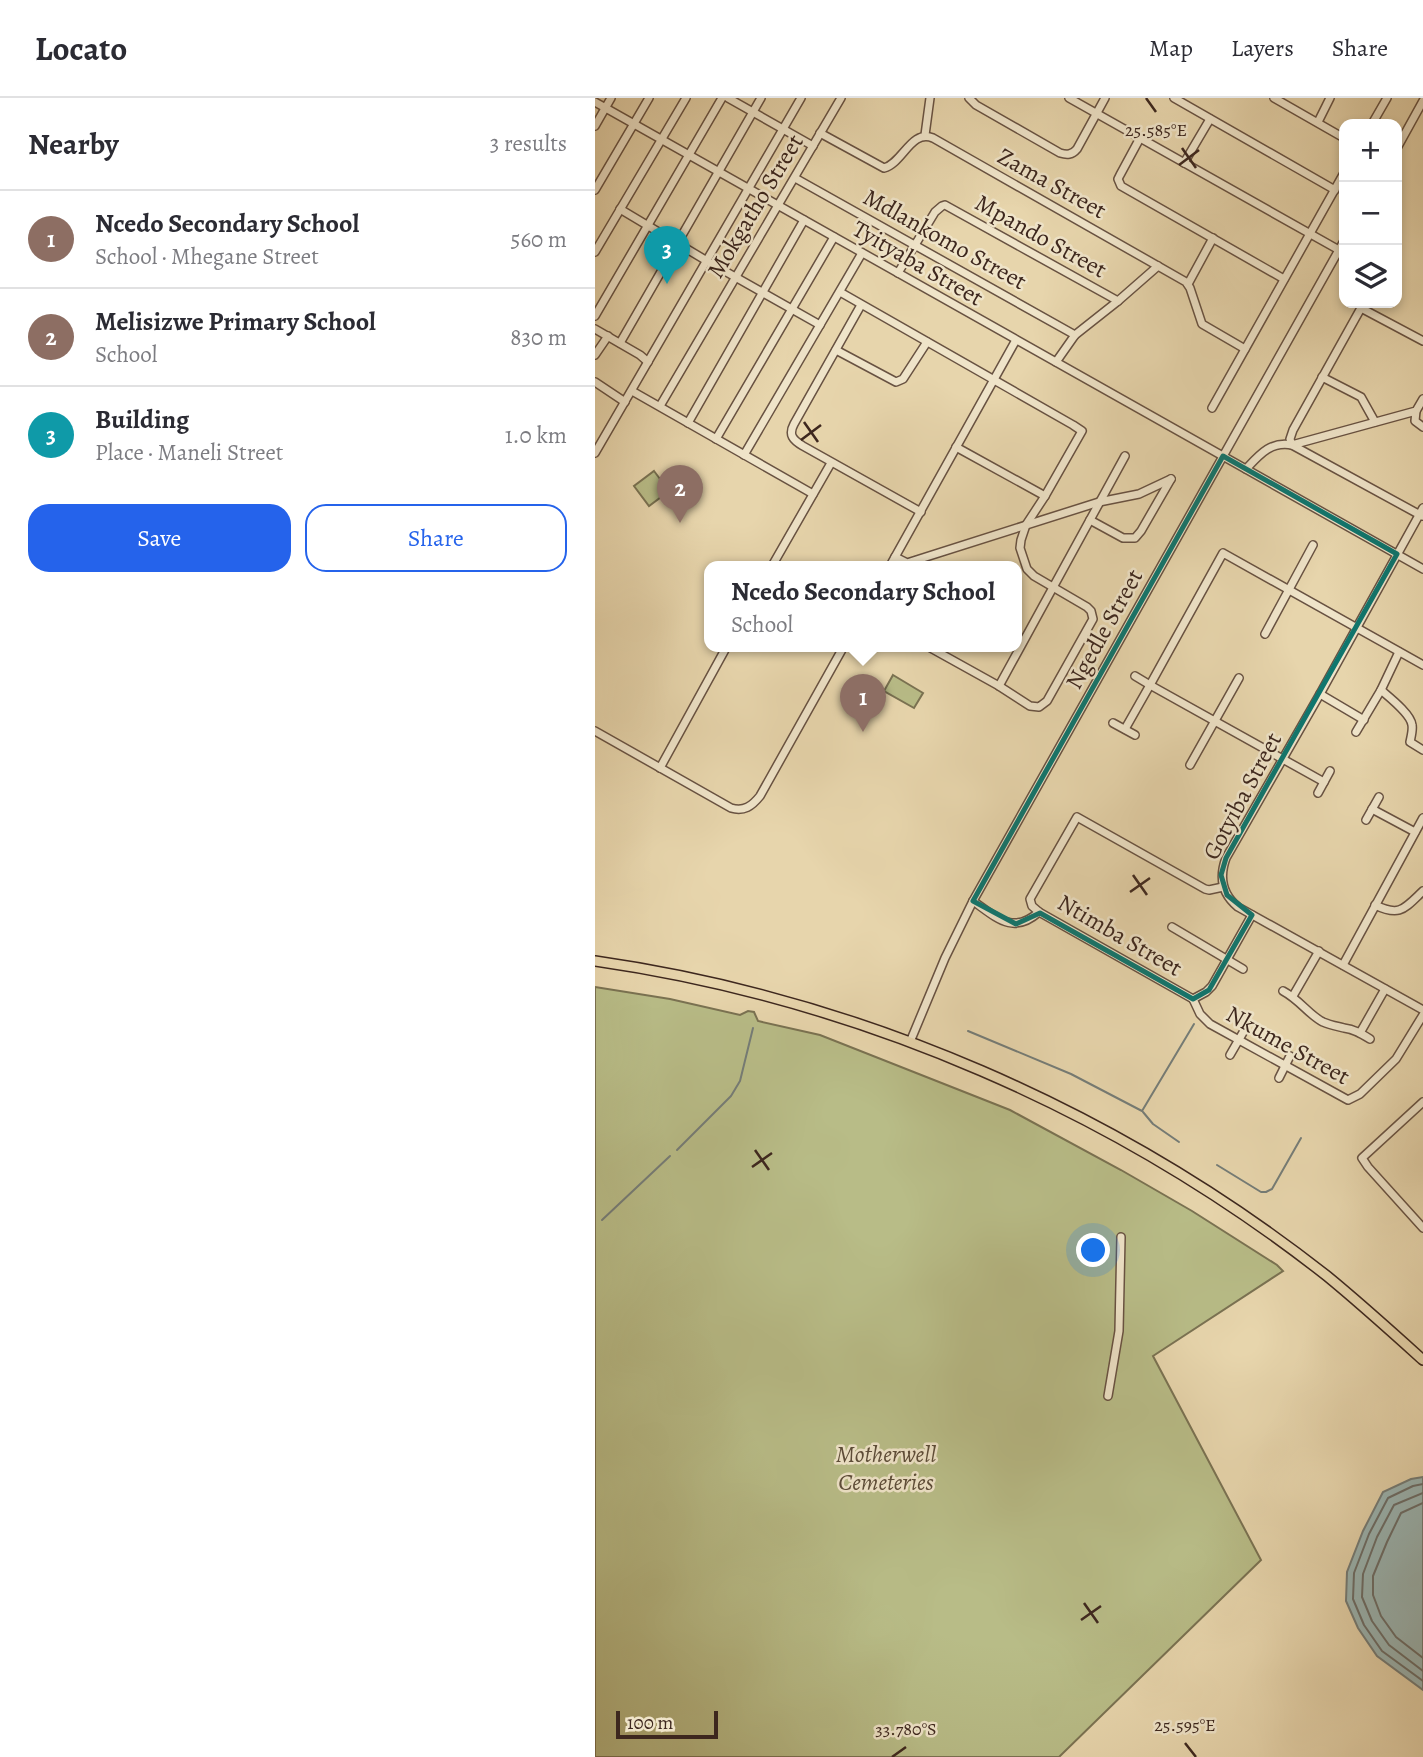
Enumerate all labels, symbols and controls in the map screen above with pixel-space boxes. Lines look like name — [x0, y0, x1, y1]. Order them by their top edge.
text: Locato — [35, 26, 127, 71]
text: Map — [1149, 32, 1193, 64]
text: Layers — [1231, 32, 1294, 64]
text: Share — [1332, 32, 1388, 64]
text: 25.585°E — [1125, 118, 1187, 142]
map controls — [1339, 119, 1402, 308]
button: + — [1339, 119, 1402, 182]
text: Nearby — [28, 124, 119, 164]
text: 3 results — [490, 128, 567, 159]
street label: Mokgatho Street — [699, 128, 811, 284]
street label: Zama Street — [992, 140, 1112, 226]
street label: Mdlankomo Street — [858, 181, 1032, 297]
button: − — [1339, 182, 1402, 245]
street label: Mpando Street — [969, 187, 1113, 285]
text: Ncedo Secondary School — [95, 206, 359, 241]
street label: Tyityaba Street — [847, 213, 989, 313]
text: 1 — [47, 224, 55, 255]
text: 560 m — [511, 224, 567, 255]
pin: 3 — [644, 226, 690, 284]
text: School · Mhegane Street — [95, 241, 319, 272]
button: layers — [1339, 245, 1402, 308]
text: Melisizwe Primary School — [95, 304, 376, 339]
text: 2 — [45, 322, 57, 353]
text: 830 m — [510, 322, 567, 353]
text: School — [95, 339, 157, 370]
text: Building — [95, 402, 189, 437]
text: 3 — [46, 420, 56, 451]
text: 1.0 km — [505, 420, 567, 451]
text: Place · Maneli Street — [95, 437, 283, 468]
pin: 2 — [657, 465, 703, 523]
button: Save — [28, 504, 291, 572]
button: Share — [305, 504, 567, 572]
popup — [704, 561, 1022, 652]
street label: Ngedle Street — [1058, 563, 1150, 695]
text: Ncedo Secondary School — [731, 574, 995, 609]
text: School — [731, 609, 793, 640]
pin: 1 — [840, 674, 886, 732]
street label: Gotyiba Street — [1195, 727, 1289, 865]
street label: Ntimba Street — [1052, 886, 1188, 984]
street label: Nkume Street — [1220, 998, 1356, 1092]
your location — [1076, 1233, 1110, 1267]
park label: Motherwell Cemeteries — [836, 1438, 936, 1498]
scale bar — [616, 1708, 717, 1740]
text: 100 m — [627, 1710, 673, 1736]
text: 25.595°E — [1154, 1713, 1216, 1737]
text: 33.780°S — [875, 1717, 937, 1741]

